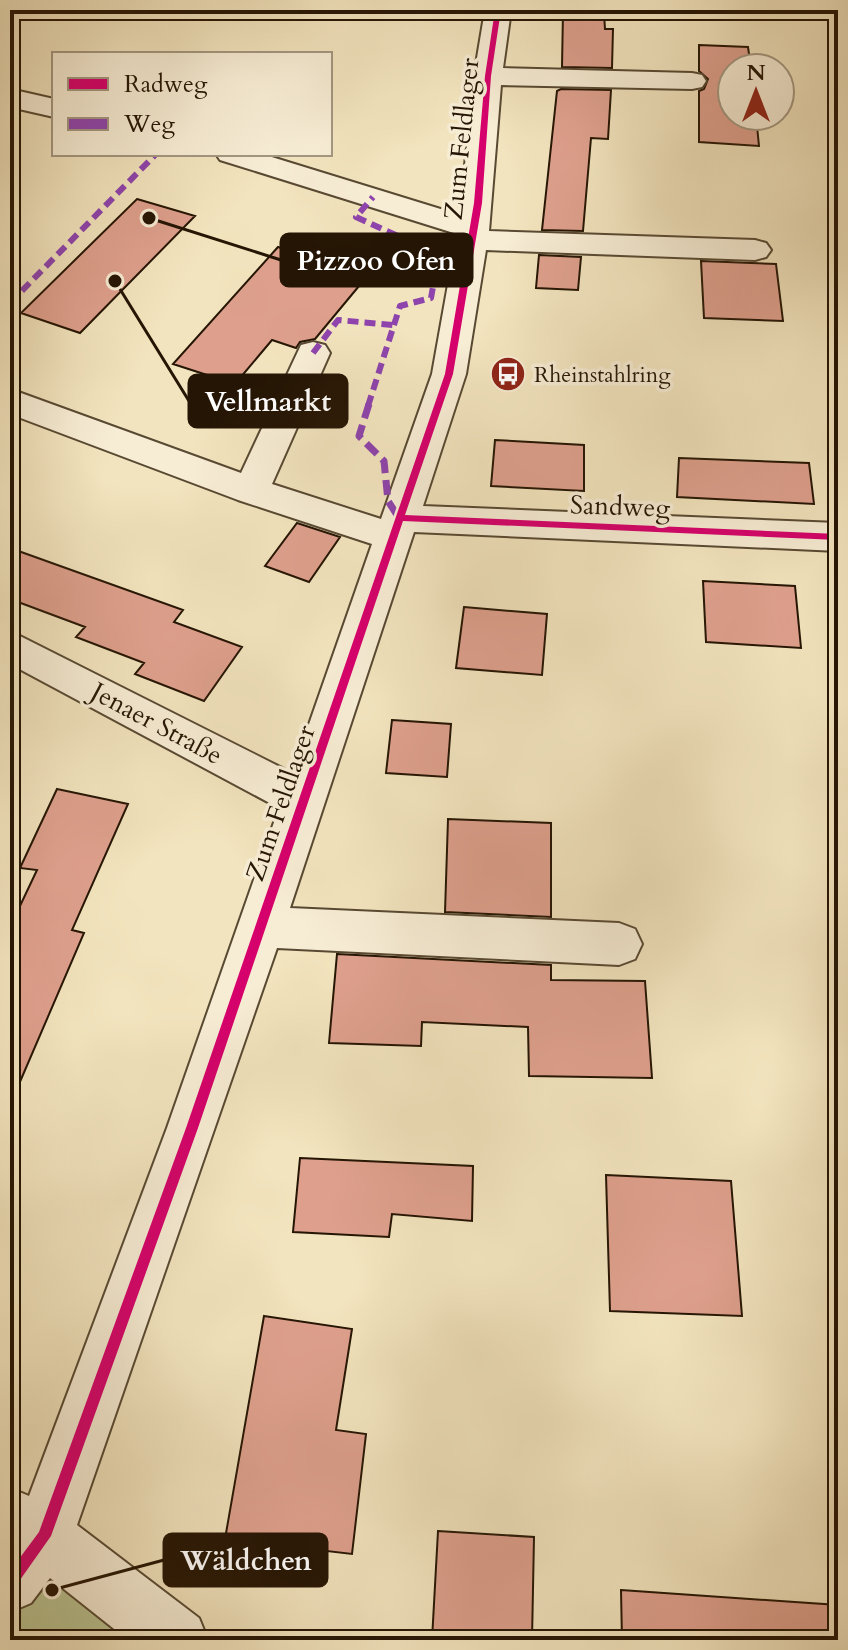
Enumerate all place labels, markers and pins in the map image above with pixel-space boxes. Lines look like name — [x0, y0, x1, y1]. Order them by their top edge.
callout: Pizzoo Ofen — [281, 234, 472, 286]
bus stop icon: Rheinstahlring — [489, 355, 527, 393]
place label: Rheinstahlring — [534, 360, 671, 390]
callout: Vellmarkt — [189, 375, 347, 427]
callout: Wäldchen — [164, 1534, 327, 1586]

